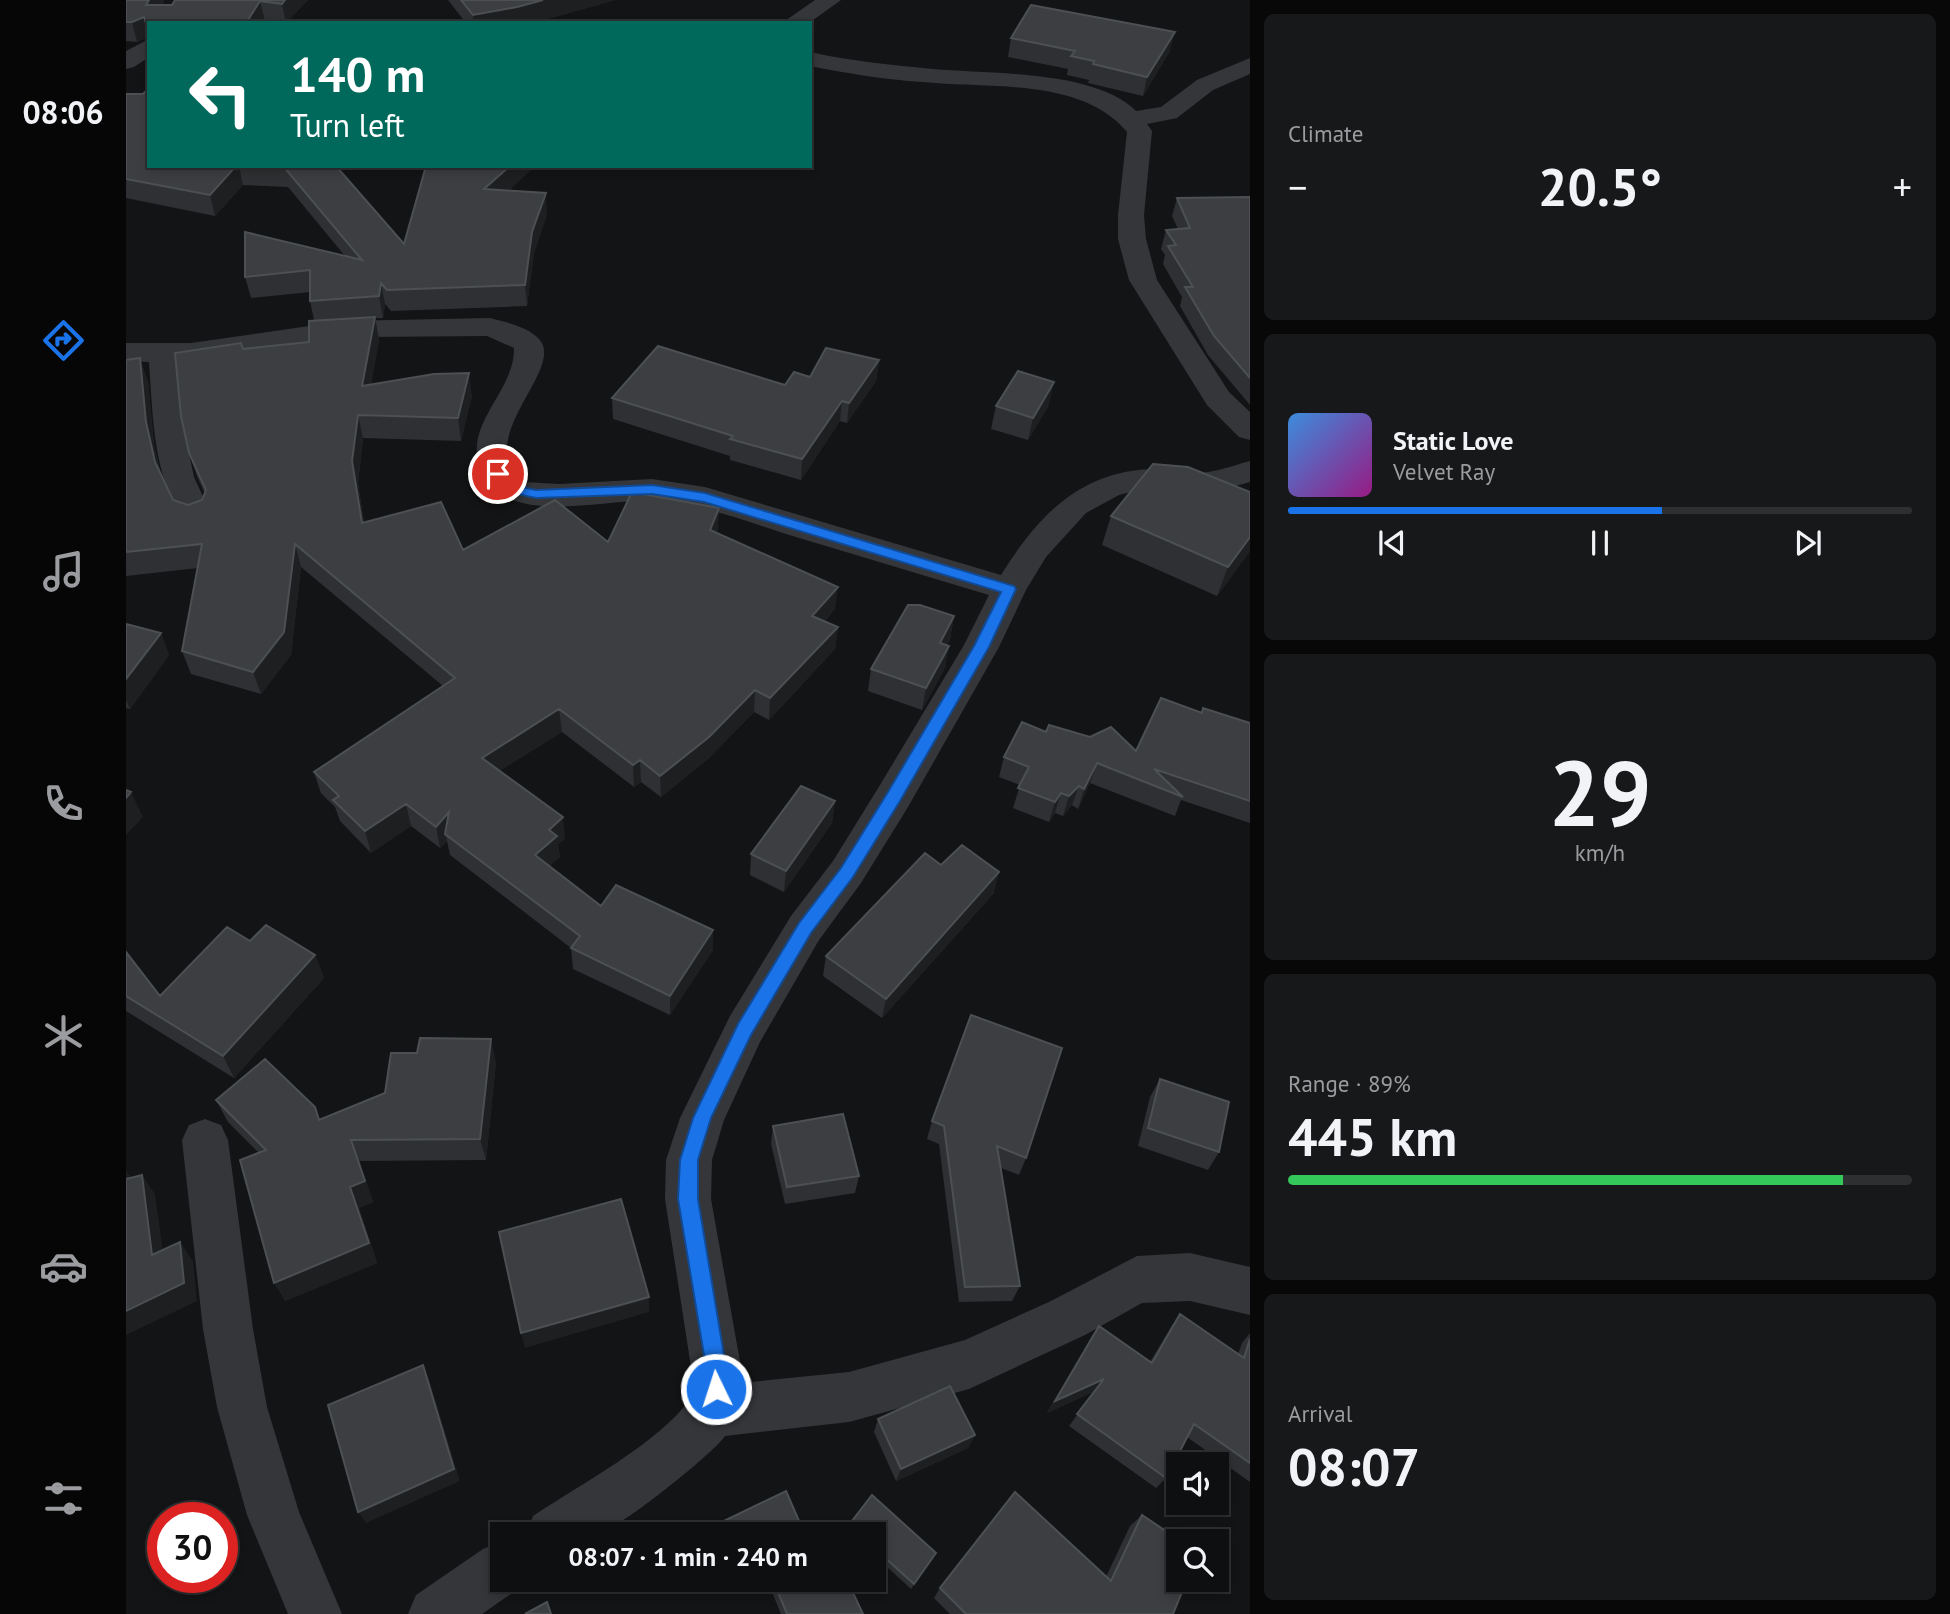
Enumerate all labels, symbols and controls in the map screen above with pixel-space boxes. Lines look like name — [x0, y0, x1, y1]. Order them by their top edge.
text: 140 m — [290, 42, 425, 106]
icon: left — [175, 49, 266, 140]
text: 08:06 — [22, 91, 104, 133]
text: Turn left — [290, 104, 405, 146]
text: Climate — [1288, 119, 1363, 148]
text: 20.5° — [1538, 153, 1662, 220]
text: − — [1288, 162, 1307, 211]
text: + — [1893, 162, 1912, 211]
icon: directions — [39, 316, 88, 365]
text: Static Love — [1393, 424, 1514, 457]
pin — [468, 444, 528, 504]
icon: arrive — [479, 455, 517, 493]
text: Velvet Ray — [1393, 457, 1495, 486]
icon: previous — [1373, 524, 1411, 562]
icon: pause — [1581, 524, 1619, 562]
icon: next — [1789, 524, 1827, 562]
icon: music — [39, 547, 88, 596]
text: 29 — [1548, 733, 1652, 851]
icon: phone — [39, 779, 88, 828]
text: km/h — [1575, 838, 1625, 867]
icon: climate — [39, 1011, 88, 1060]
text: Range · 89% — [1288, 1069, 1411, 1098]
text: 445 km — [1288, 1103, 1457, 1170]
icon: car — [39, 1242, 88, 1291]
position arrow — [679, 1352, 753, 1426]
text: Arrival — [1288, 1399, 1352, 1428]
text: 08:07 — [1288, 1433, 1420, 1500]
map controls — [1166, 1452, 1229, 1592]
button: sound — [1166, 1452, 1229, 1515]
icon: filters — [39, 1474, 88, 1523]
speed limit sign: 30 — [147, 1502, 238, 1593]
button: search — [1166, 1529, 1229, 1592]
text: 08:07 · 1 min · 240 m — [568, 1540, 808, 1573]

